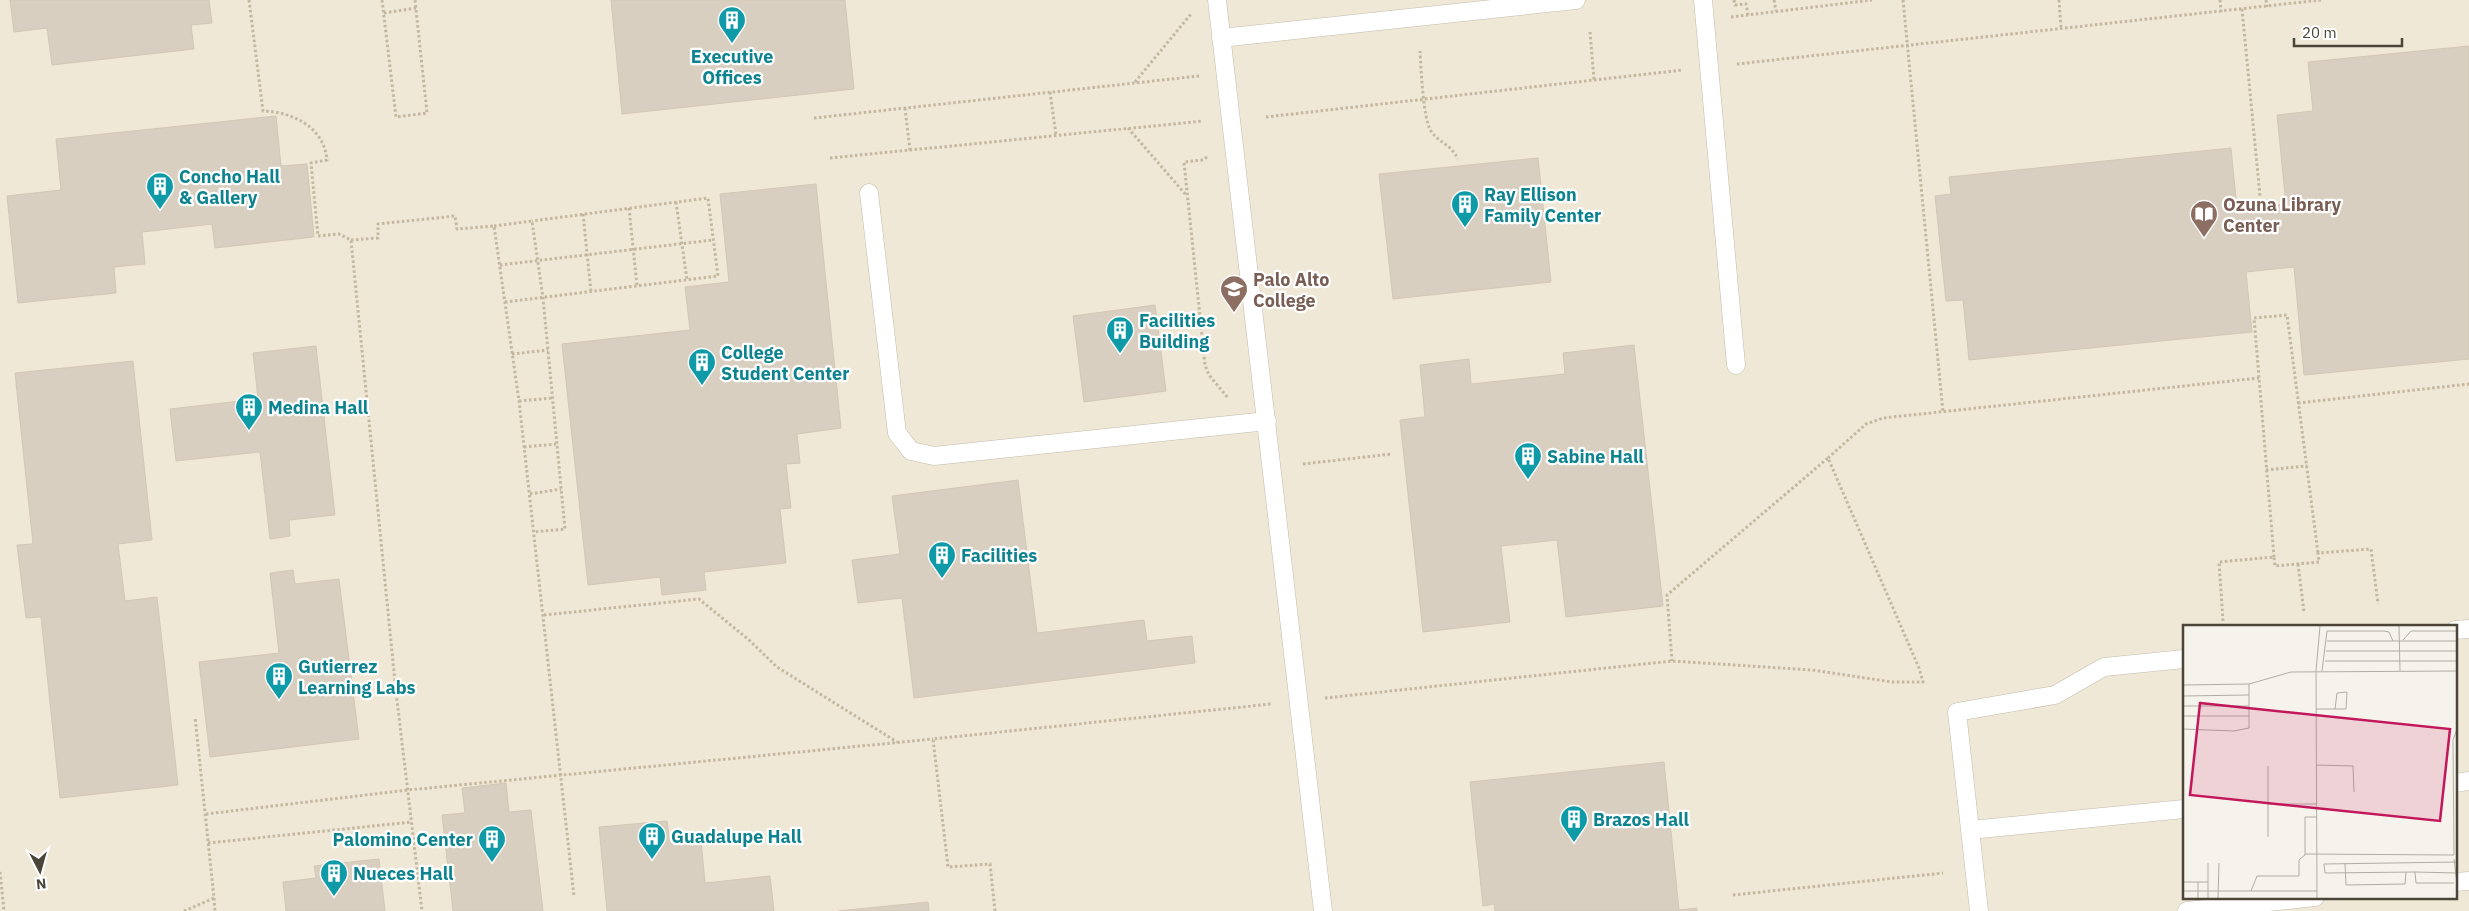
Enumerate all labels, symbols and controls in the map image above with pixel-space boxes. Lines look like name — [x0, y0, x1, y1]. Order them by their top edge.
building icon: Executive Offices — [717, 5, 747, 44]
scale bar — [2294, 15, 2402, 47]
text: 20 m — [2302, 23, 2337, 42]
place label: Executive Offices — [691, 45, 773, 89]
place label: Concho Hall & Gallery — [179, 165, 281, 209]
building icon: Concho Hall & Gallery — [145, 171, 175, 210]
place label: Ray Ellison Family Center — [1484, 183, 1601, 227]
building icon: Ray Ellison Family Center — [1450, 189, 1480, 228]
place label: Ozuna Library Center — [2223, 193, 2341, 237]
library icon: Ozuna Library Center — [2189, 199, 2219, 238]
place label: Palo Alto College — [1253, 268, 1329, 312]
school or university icon: Palo Alto College — [1219, 274, 1249, 313]
place label: Facilities Building — [1139, 309, 1215, 353]
building icon: Facilities Building — [1105, 315, 1135, 354]
place label: College Student Center — [721, 341, 849, 385]
building icon: College Student Center — [687, 347, 717, 386]
building icon: Medina Hall — [234, 392, 264, 431]
place label: Medina Hall — [268, 396, 369, 419]
building icon: Sabine Hall — [1513, 441, 1543, 480]
place label: Sabine Hall — [1547, 445, 1644, 468]
building icon: Facilities — [927, 540, 957, 579]
place label: Facilities — [961, 544, 1037, 567]
inset map — [2183, 625, 2456, 898]
place label: Gutierrez Learning Labs — [298, 655, 416, 699]
building icon: Gutierrez Learning Labs — [264, 661, 294, 700]
building icon: Brazos Hall — [1559, 804, 1589, 843]
place label: Brazos Hall — [1593, 808, 1689, 831]
building icon: Guadalupe Hall — [637, 821, 667, 860]
building icon: Palomino Center — [477, 824, 507, 863]
place label: Guadalupe Hall — [671, 825, 802, 848]
place label: Palomino Center — [332, 828, 473, 851]
north arrow — [15, 846, 65, 896]
building icon: Nueces Hall — [319, 858, 349, 897]
place label: Nueces Hall — [353, 862, 454, 885]
text: N — [35, 874, 47, 893]

